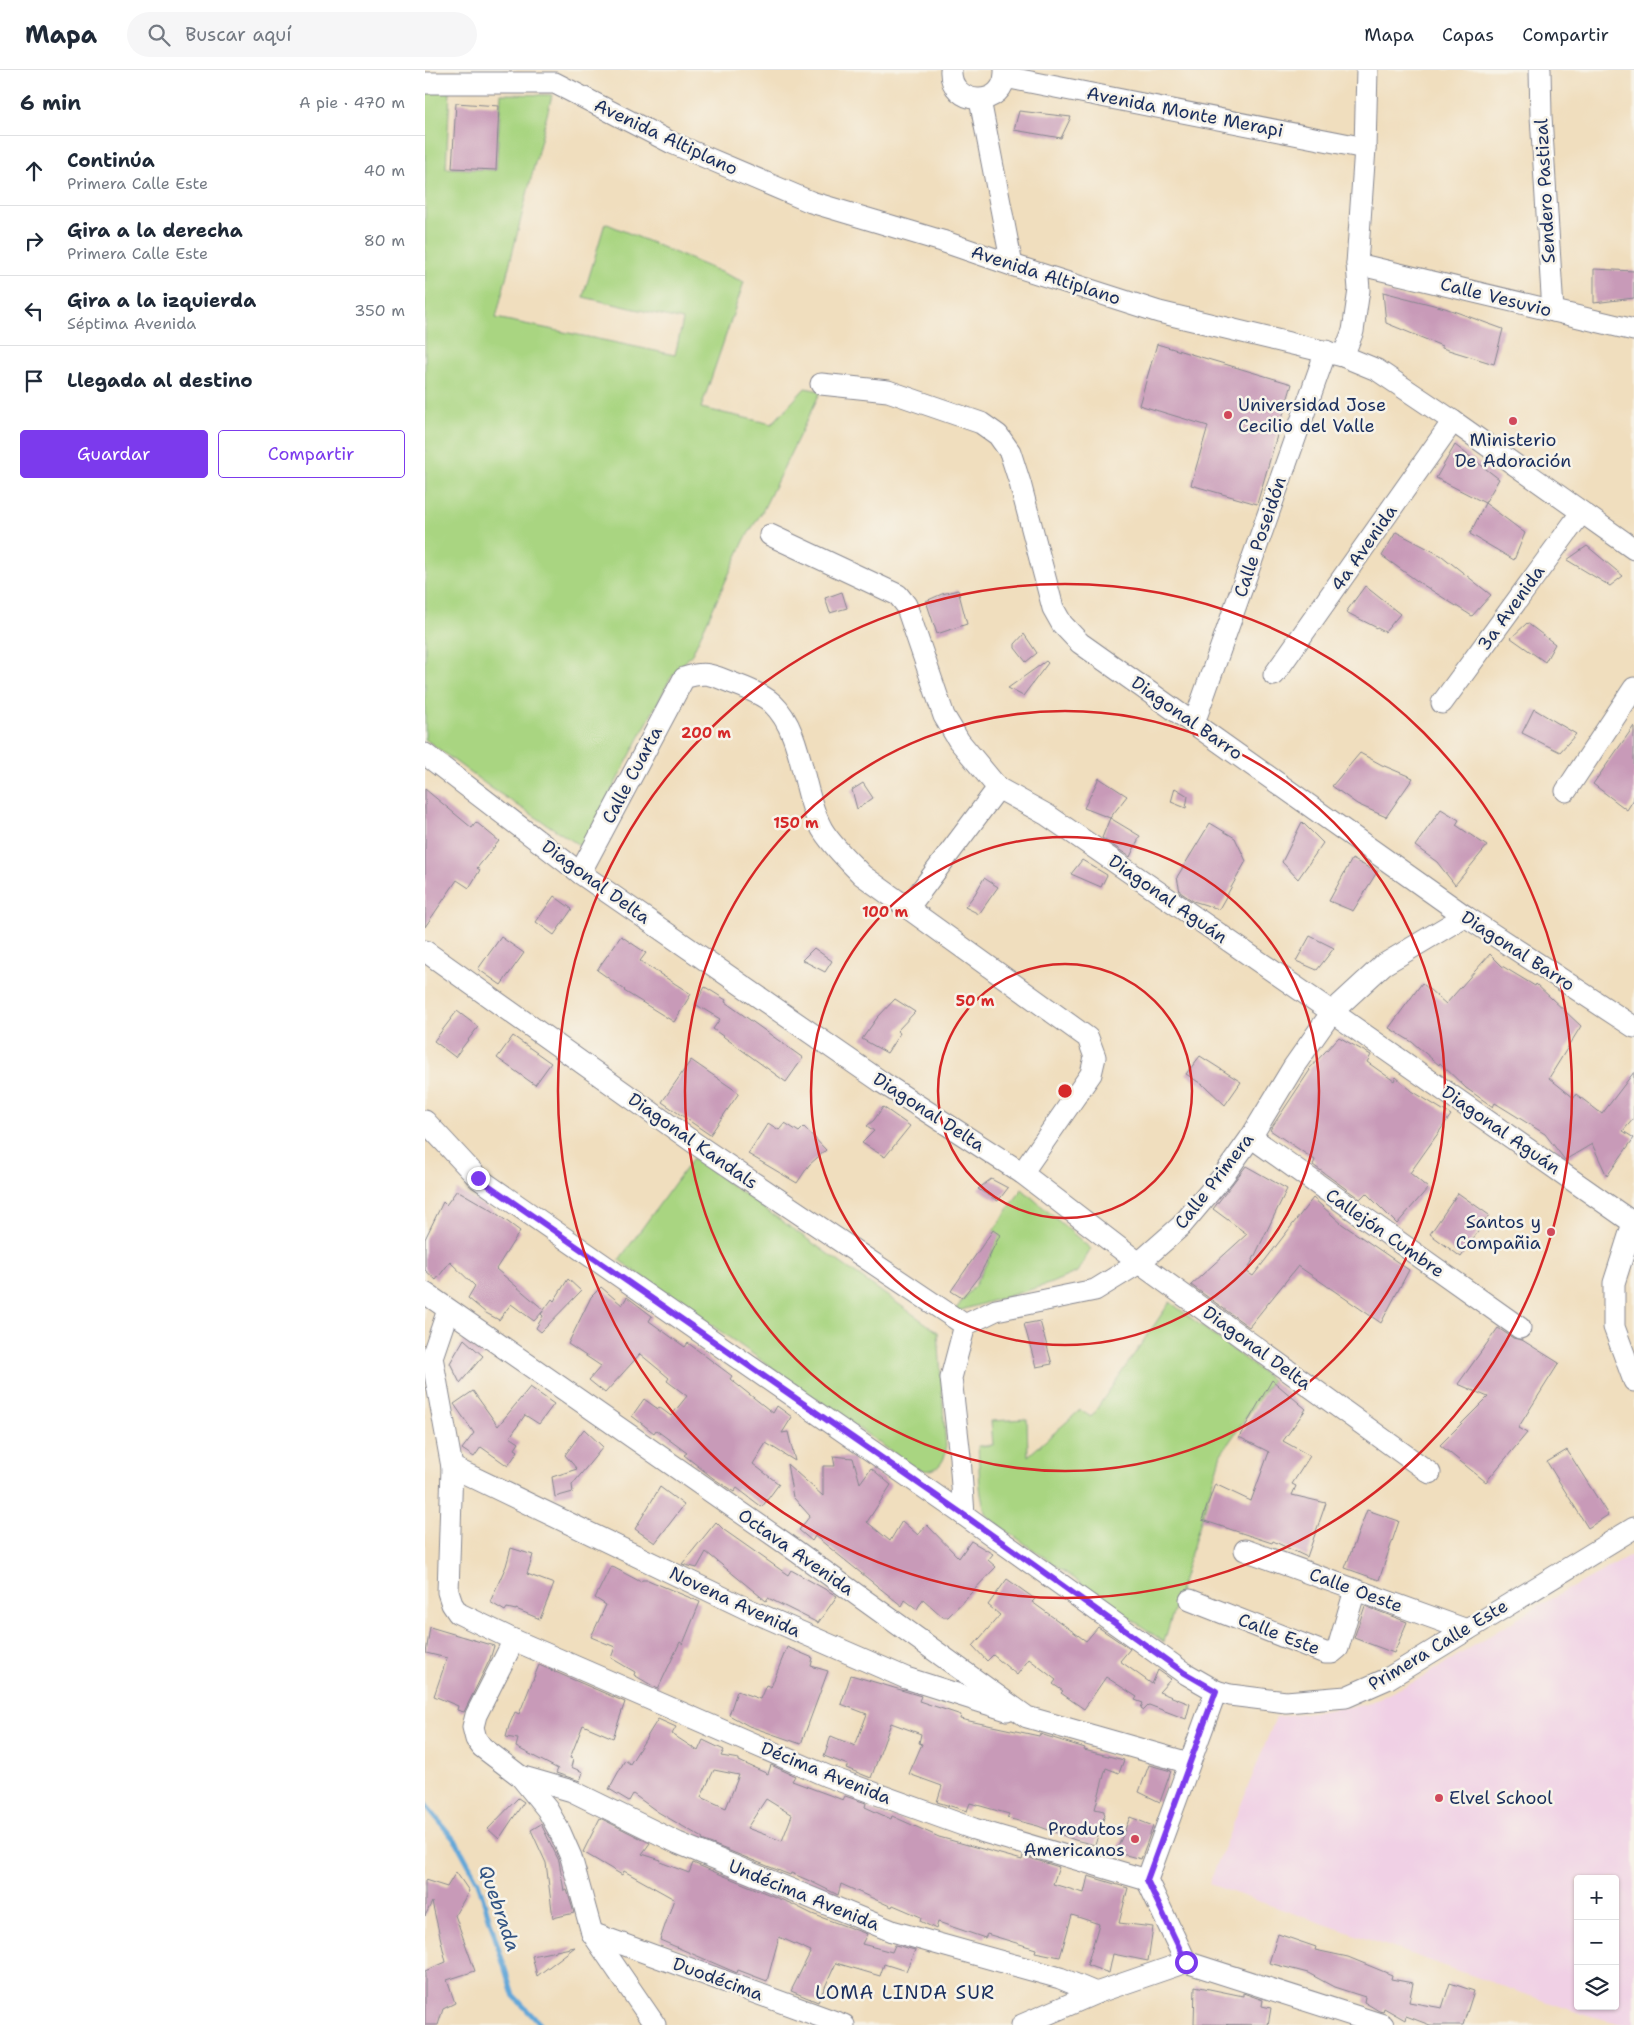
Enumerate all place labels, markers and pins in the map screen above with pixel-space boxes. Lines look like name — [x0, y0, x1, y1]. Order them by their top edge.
place label: Universidad Jose Cecilio del Valle — [1238, 393, 1386, 438]
marker: Universidad Jose Cecilio del Valle — [1222, 409, 1234, 421]
marker: Ministerio De Adoración — [1507, 415, 1519, 427]
place label: Ministerio De Adoración — [1455, 428, 1571, 473]
centre of rings — [1056, 1082, 1074, 1100]
place label: Santos y Compañia — [1456, 1210, 1541, 1255]
marker: Santos y Compañia — [1545, 1226, 1557, 1238]
place label: Elvel School — [1449, 1786, 1553, 1810]
marker: Elvel School — [1433, 1792, 1445, 1804]
place label: Produtos Americanos — [1024, 1817, 1125, 1862]
marker: Produtos Americanos — [1129, 1833, 1141, 1845]

